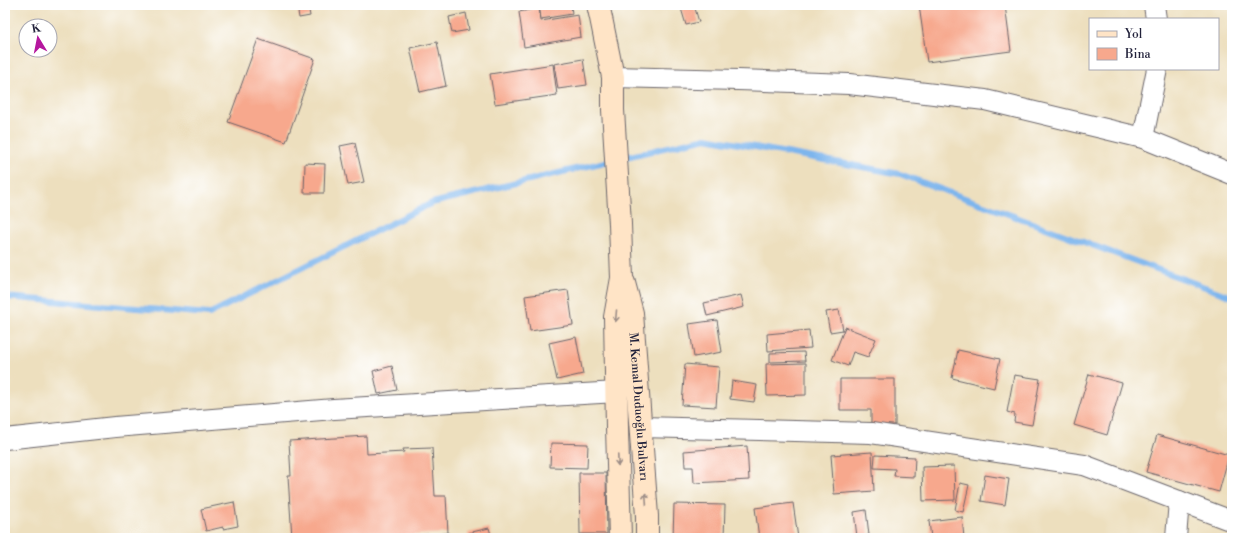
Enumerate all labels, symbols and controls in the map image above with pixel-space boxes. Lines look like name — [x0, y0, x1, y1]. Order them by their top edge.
north arrow — [18, 18, 58, 58]
legend — [1089, 18, 1219, 70]
text: K — [31, 21, 43, 37]
text: Yol — [1124, 27, 1143, 42]
text: Bina — [1124, 47, 1152, 62]
one-way arrow — [612, 309, 620, 322]
street label: M. Kemal Duduoğlu Bulvarı — [625, 332, 651, 482]
one-way arrow — [614, 453, 622, 466]
one-way arrow — [642, 493, 649, 506]

